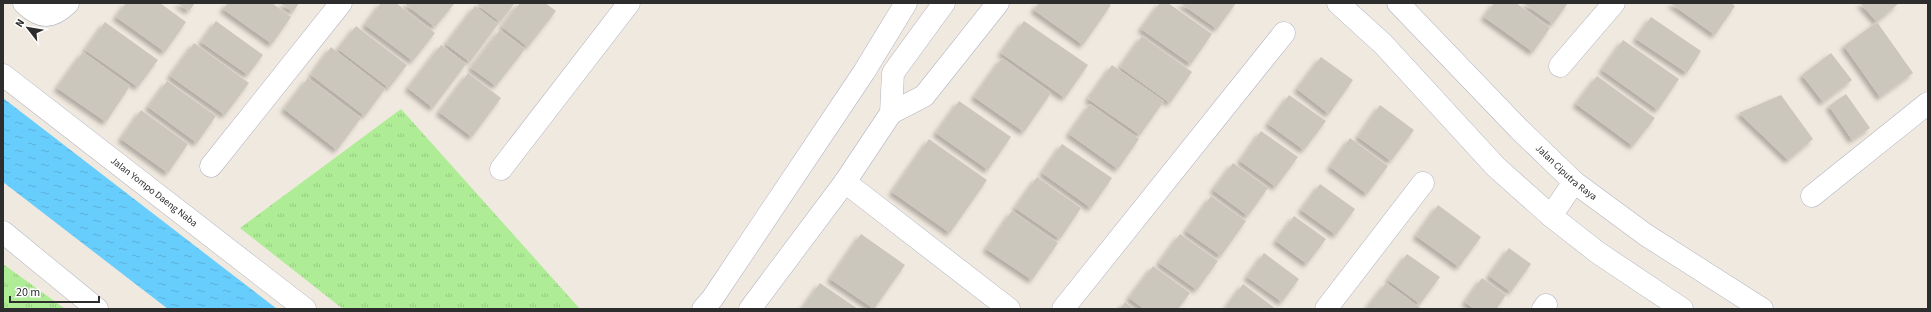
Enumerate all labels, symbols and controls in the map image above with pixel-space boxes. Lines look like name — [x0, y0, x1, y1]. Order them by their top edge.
north arrow — [8, 8, 48, 48]
text: N — [12, 16, 28, 30]
street label: Jalan Ciputra Raya — [1532, 142, 1600, 204]
street label: Jalan Yompo Daeng Naba — [108, 154, 200, 230]
scale bar — [10, 278, 99, 304]
text: 20 m — [16, 284, 40, 301]

